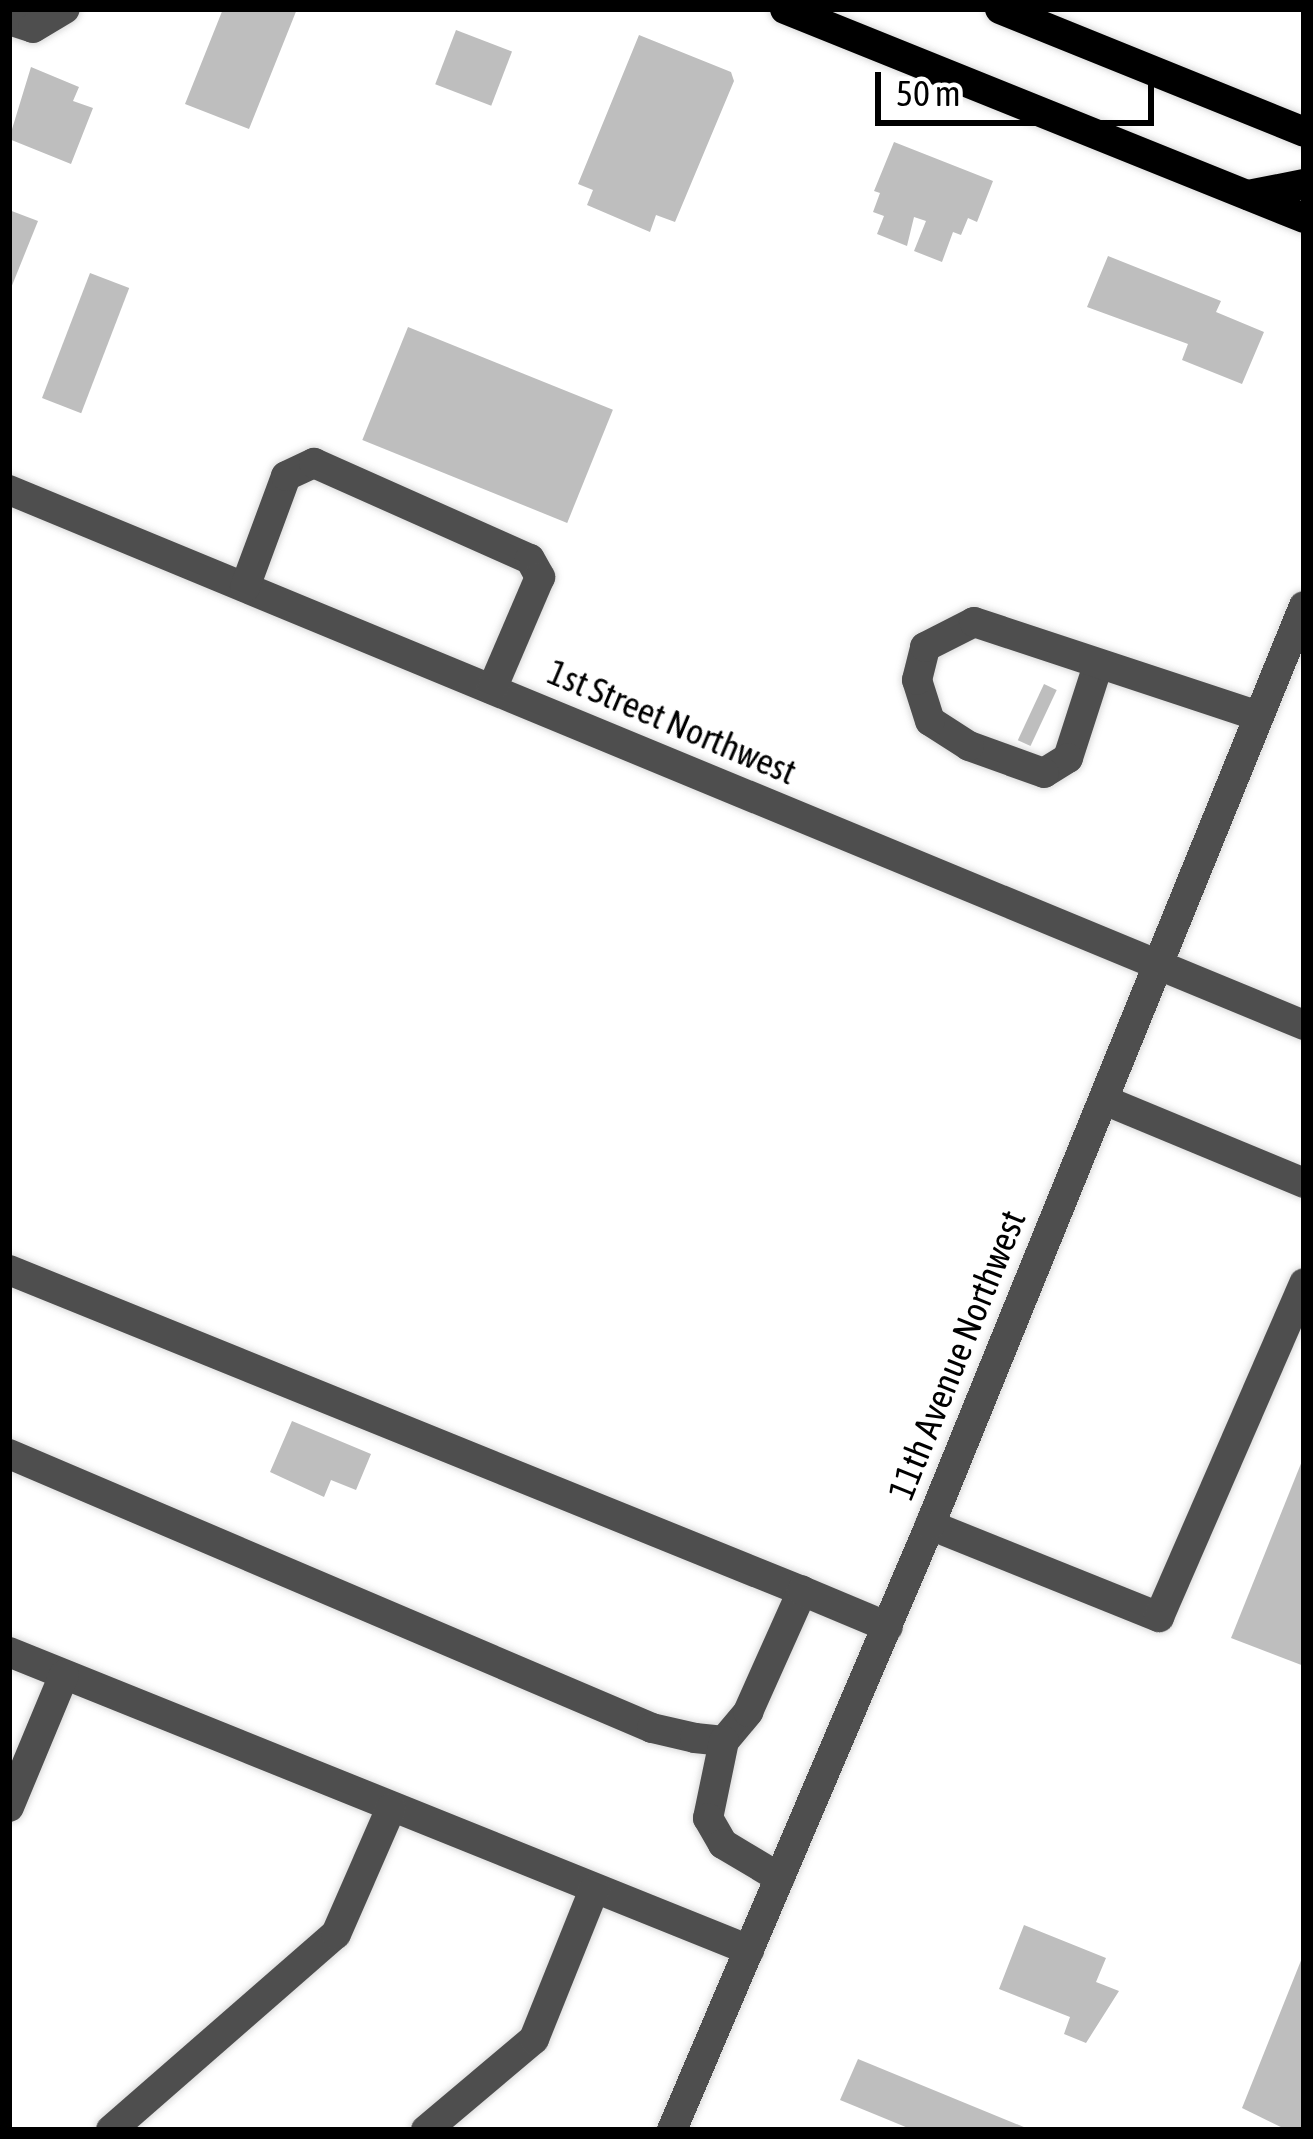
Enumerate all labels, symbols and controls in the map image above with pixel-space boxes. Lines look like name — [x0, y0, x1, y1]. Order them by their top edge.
scale bar — [881, 48, 1160, 122]
text: 50 m — [896, 72, 961, 114]
street label: 1st Street Northwest — [541, 650, 803, 794]
street label: 11th Avenue Northwest — [879, 1204, 1035, 1506]

